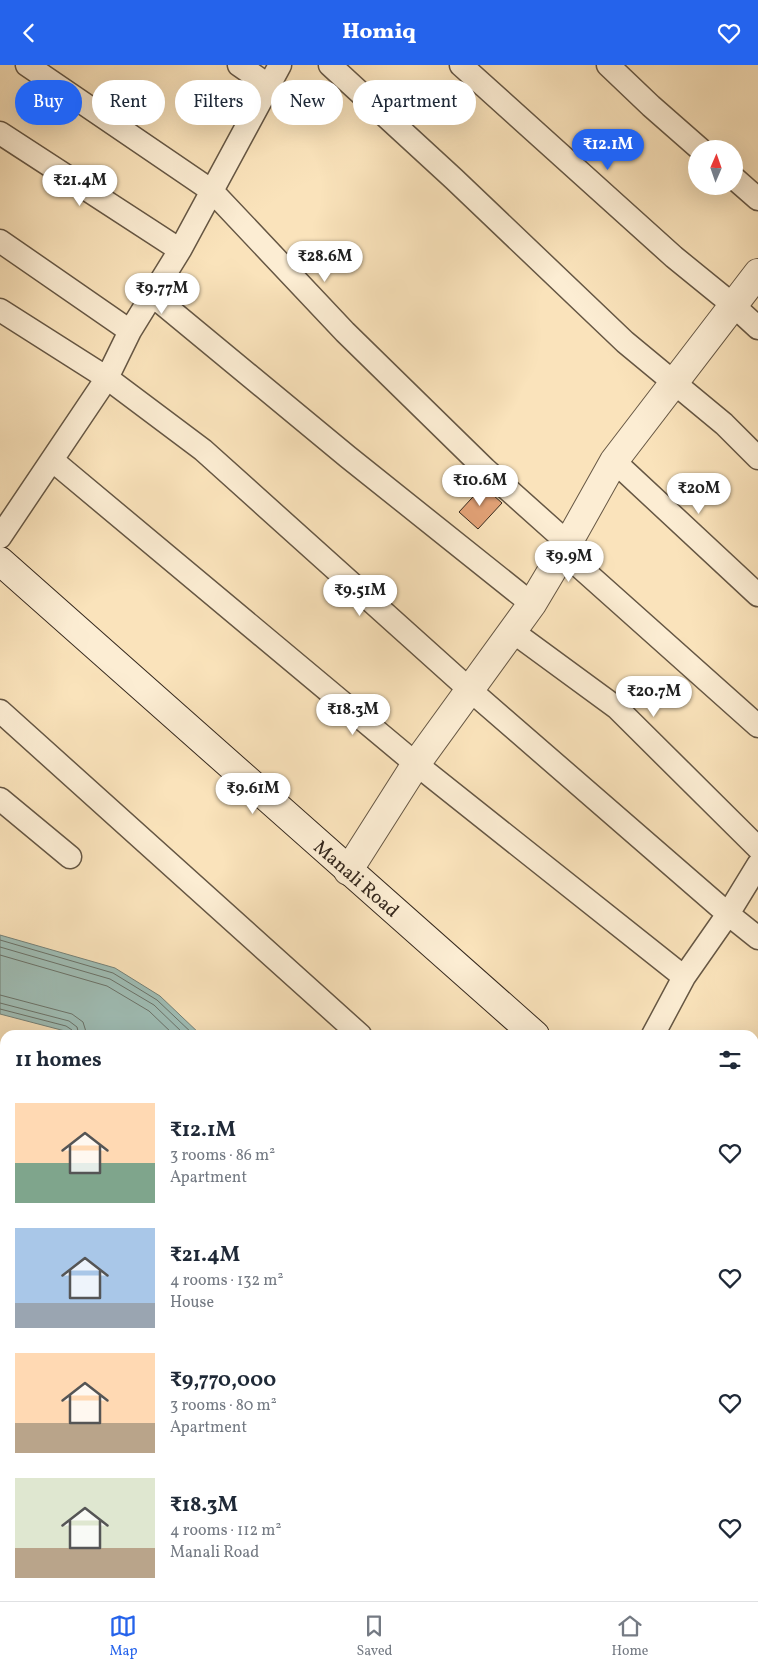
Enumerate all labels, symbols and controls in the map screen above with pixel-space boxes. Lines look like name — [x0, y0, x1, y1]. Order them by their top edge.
text: Homiq — [342, 17, 416, 48]
icon: back — [15, 19, 43, 47]
icon: heart — [715, 19, 743, 47]
chip: Buy — [15, 80, 82, 125]
chip: Rent — [92, 80, 165, 125]
chip: Filters — [175, 80, 261, 125]
chip: New — [271, 80, 343, 125]
chip: Apartment — [353, 80, 476, 125]
pin: ₹12.1M — [567, 129, 649, 171]
text: ₹12.1M — [583, 134, 633, 156]
north arrow — [688, 140, 742, 195]
map controls — [688, 140, 743, 195]
pin: ₹21.4M — [39, 165, 121, 207]
text: ₹21.4M — [53, 170, 107, 192]
pin: ₹28.6M — [284, 241, 366, 283]
text: ₹28.6M — [298, 246, 352, 268]
pin: ₹9.77M — [121, 273, 203, 315]
text: ₹9.77M — [136, 278, 188, 300]
pin: ₹10.6M — [439, 465, 521, 507]
text: ₹10.6M — [453, 470, 507, 492]
pin: ₹20M — [669, 473, 729, 515]
text: ₹20M — [678, 478, 720, 500]
pin: ₹9.9M — [534, 541, 604, 583]
text: ₹9.9M — [546, 546, 592, 568]
pin: ₹9.51M — [319, 575, 401, 617]
text: ₹9.51M — [334, 580, 386, 602]
pin: ₹20.7M — [613, 675, 695, 718]
text: ₹20.7M — [627, 681, 681, 703]
pin: ₹18.3M — [312, 693, 394, 736]
text: ₹18.3M — [327, 699, 379, 721]
pin: ₹9.61M — [212, 773, 294, 815]
text: ₹9.61M — [227, 778, 279, 800]
street label: Manali Road — [307, 835, 404, 924]
text: 11 homes — [15, 1046, 102, 1075]
icon: filters — [716, 1046, 744, 1074]
text: ₹12.1M — [170, 1116, 236, 1145]
icon: home — [55, 1123, 115, 1183]
icon: heart — [716, 1139, 744, 1167]
text: 3 rooms · 86 m² — [170, 1145, 275, 1167]
text: Apartment — [170, 1167, 247, 1189]
text: ₹21.4M — [170, 1241, 240, 1270]
icon: home — [55, 1248, 115, 1308]
icon: heart — [716, 1264, 744, 1292]
text: 4 rooms · 132 m² — [170, 1270, 283, 1292]
text: House — [170, 1292, 214, 1314]
text: ₹9,770,000 — [170, 1366, 276, 1395]
icon: home — [55, 1373, 115, 1433]
icon: heart — [716, 1389, 744, 1417]
text: 3 rooms · 80 m² — [170, 1395, 277, 1417]
text: Apartment — [170, 1417, 247, 1439]
text: ₹18.3M — [170, 1491, 238, 1520]
icon: home — [55, 1498, 115, 1558]
icon: heart — [716, 1514, 744, 1542]
text: 4 rooms · 112 m² — [170, 1520, 281, 1542]
text: Manali Road — [170, 1542, 259, 1564]
tab: Map — [109, 1612, 138, 1661]
tab: Saved — [356, 1612, 393, 1661]
tab: Home — [611, 1612, 649, 1661]

